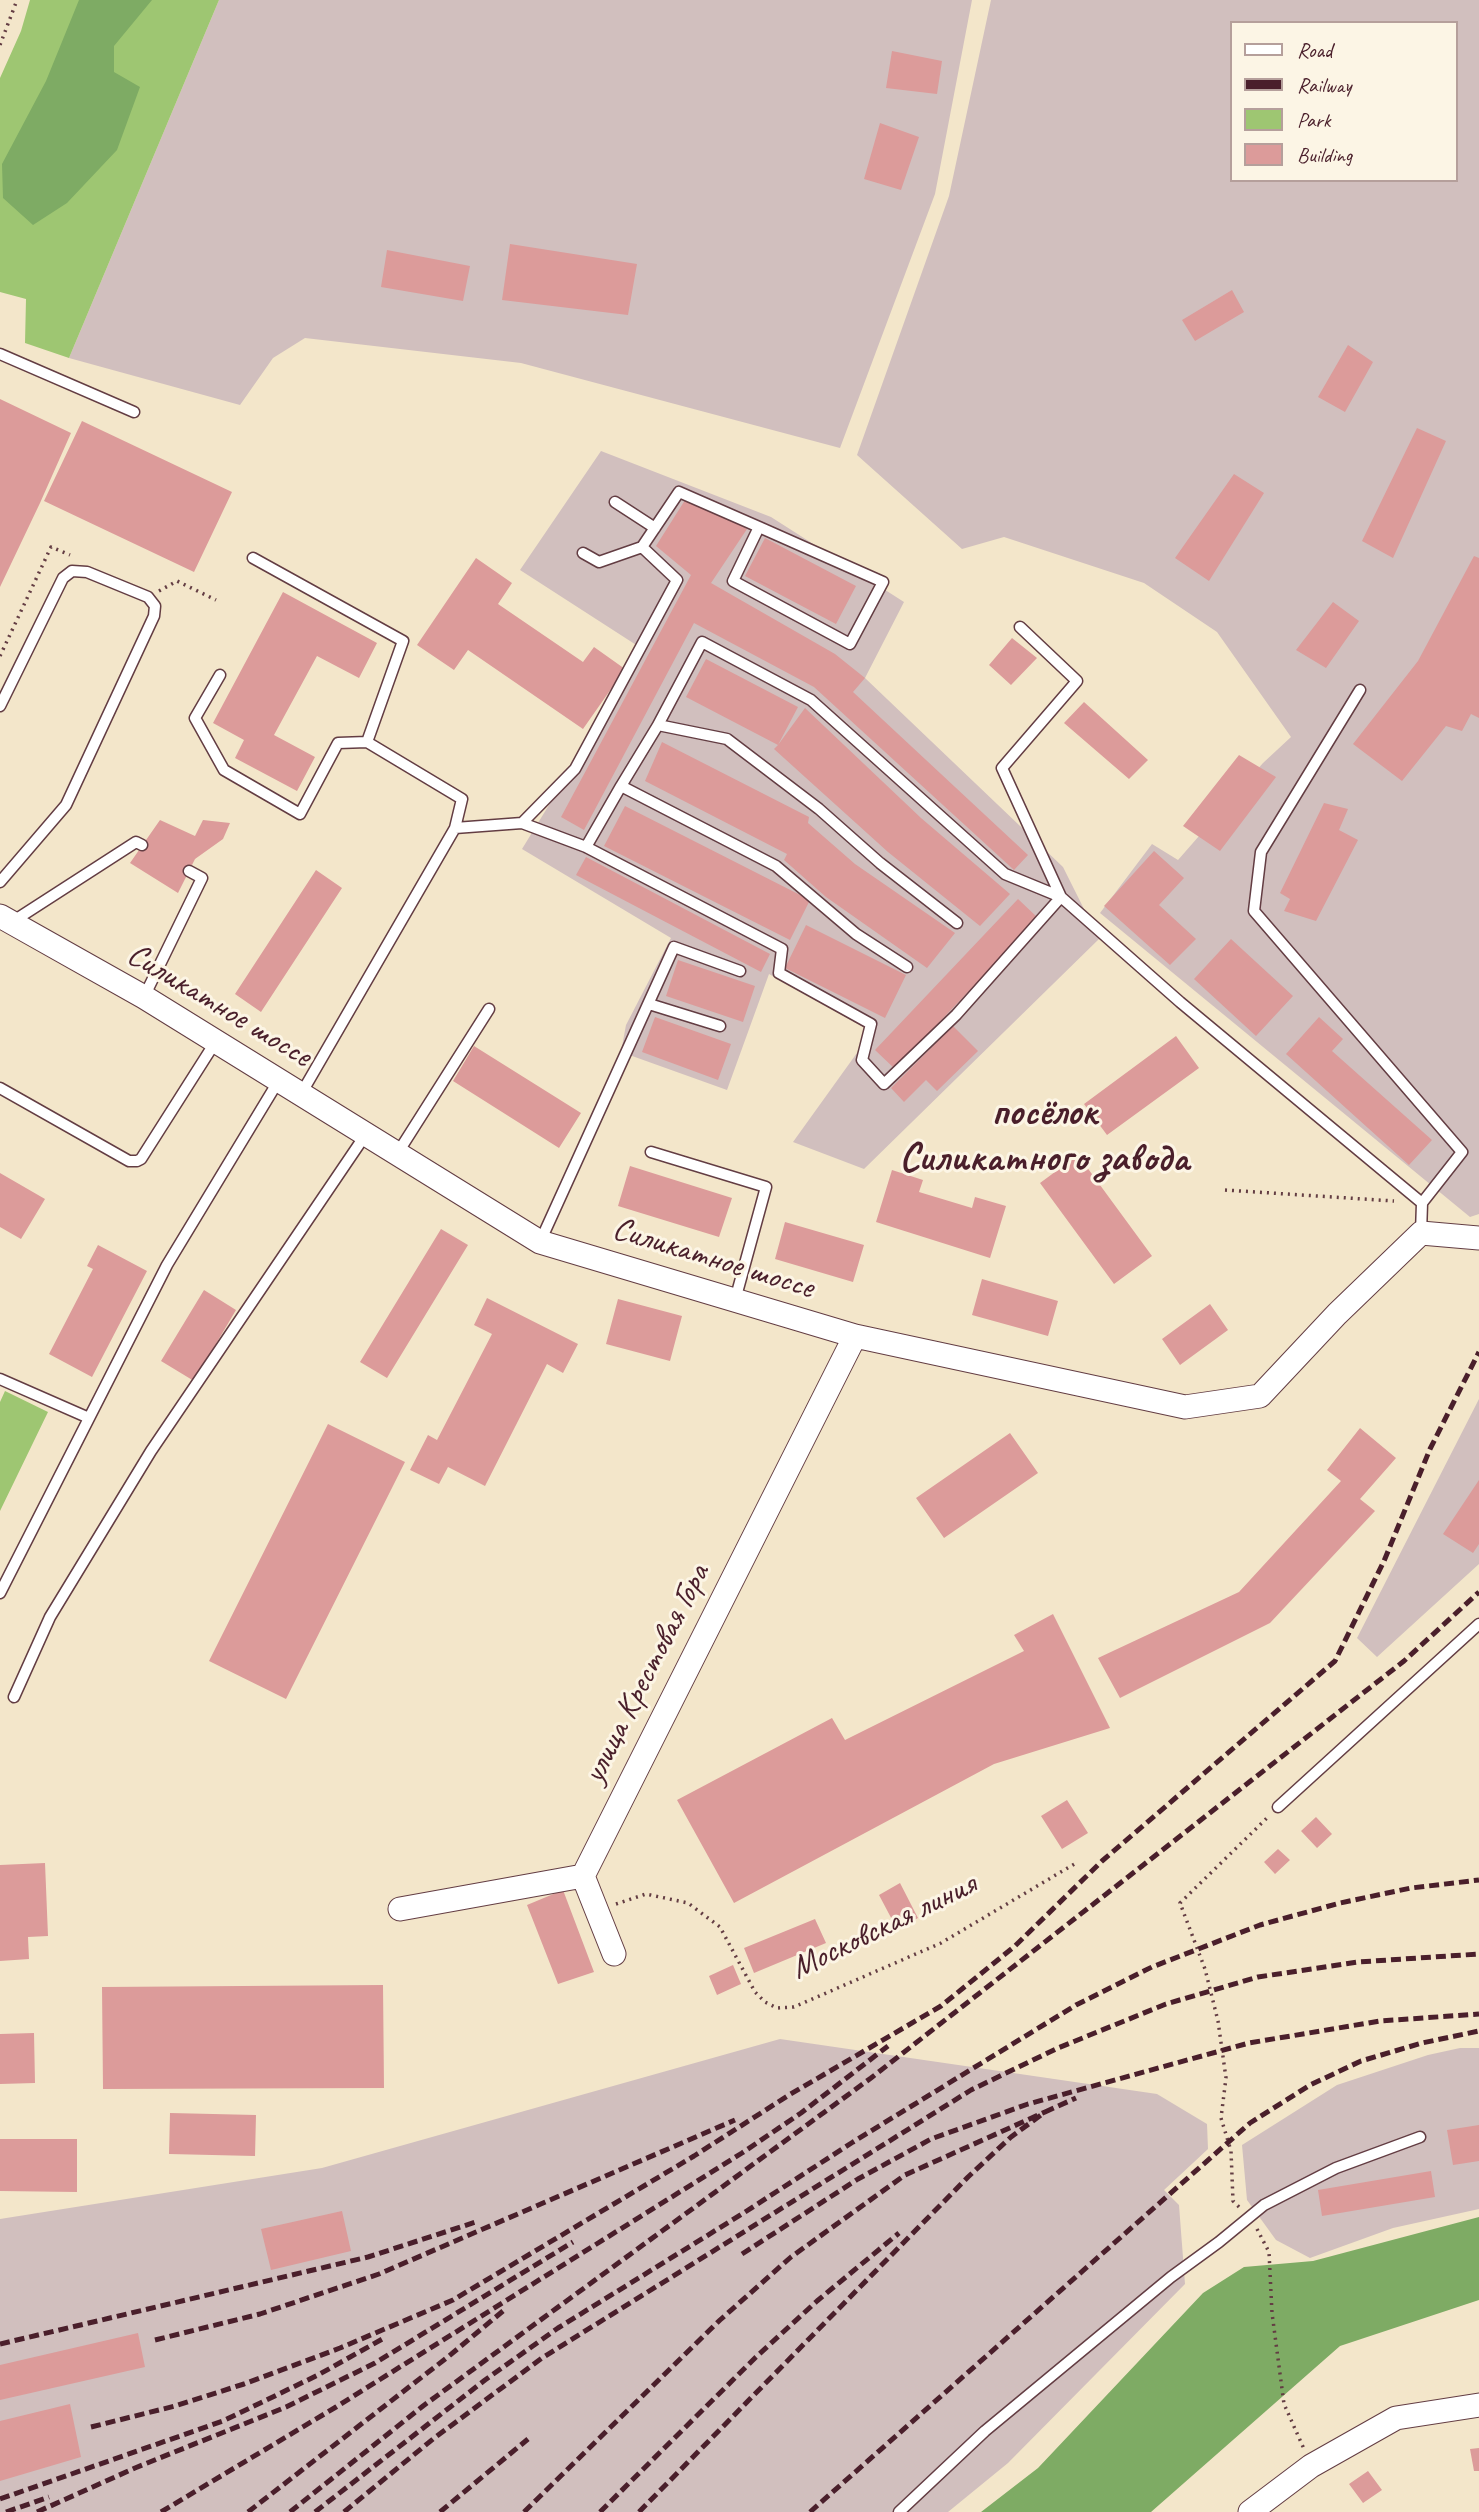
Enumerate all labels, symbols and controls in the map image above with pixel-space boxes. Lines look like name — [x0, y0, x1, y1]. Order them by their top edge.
legend — [1230, 21, 1458, 182]
text: Road — [1297, 37, 1332, 63]
text: Railway — [1297, 72, 1351, 98]
text: Park — [1297, 107, 1330, 133]
text: Building — [1297, 142, 1352, 168]
street label: Силикатное шоссе — [120, 935, 318, 1077]
district label: посёлок Силикатного завода — [899, 1090, 1189, 1184]
street label: Силикатное шоссе — [608, 1210, 818, 1308]
street label: улица Крестовая Гора — [575, 1558, 719, 1790]
street label: Московская линия — [785, 1865, 983, 1989]

